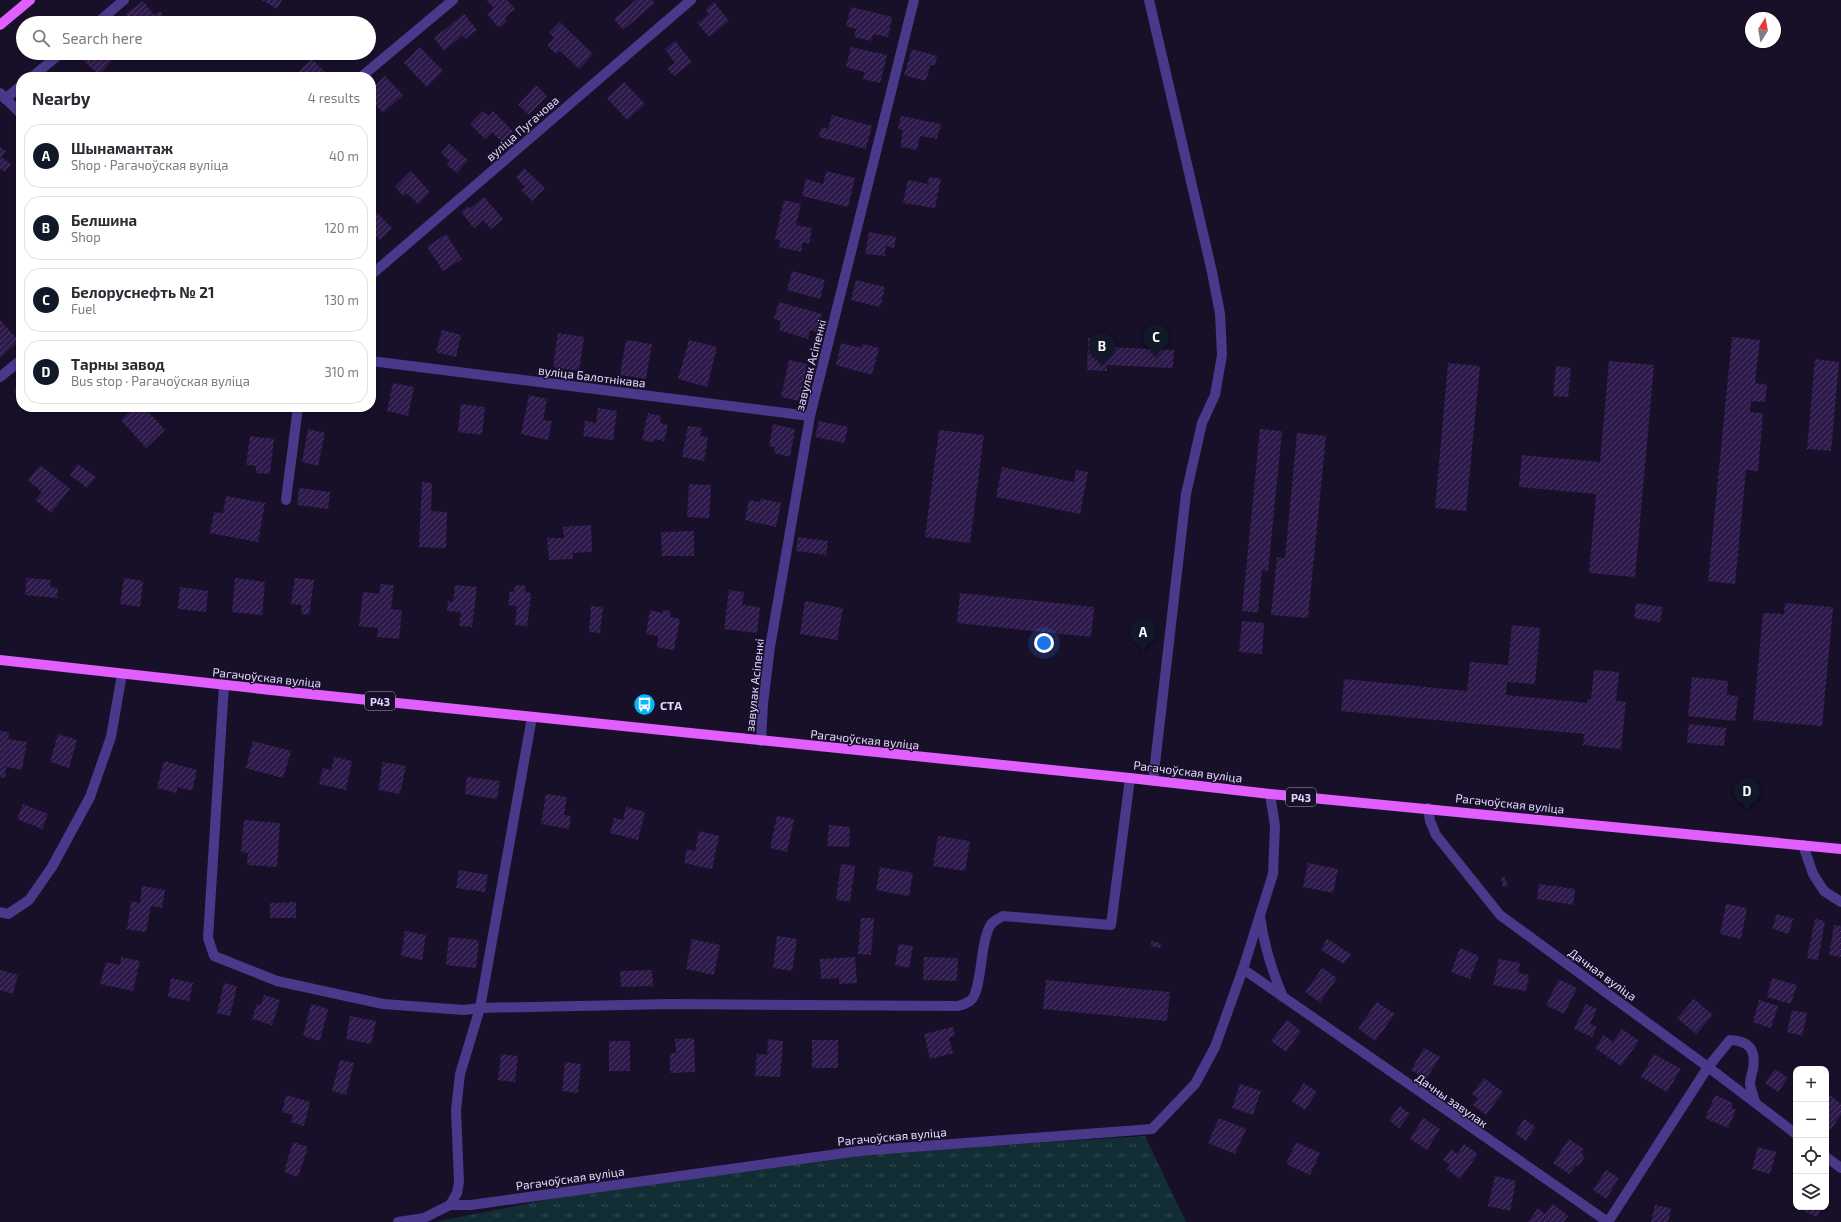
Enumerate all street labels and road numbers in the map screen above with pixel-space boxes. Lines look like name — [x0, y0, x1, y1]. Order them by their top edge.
street label: вуліца Пугачова — [483, 93, 562, 164]
street label: завулак Асіпенкі — [792, 318, 829, 412]
street label: вуліца Балотнікава — [537, 362, 647, 391]
street label: завулак Асіпенкі — [742, 638, 767, 732]
street label: Рагачоўская вуліца — [212, 664, 322, 691]
road number: Р43 — [365, 692, 395, 710]
street label: Рагачоўская вуліца — [810, 726, 920, 753]
street label: Рагачоўская вуліца — [1133, 757, 1243, 786]
road number: Р43 — [1286, 788, 1316, 806]
street label: Рагачоўская вуліца — [1455, 790, 1565, 817]
street label: Дачная вуліца — [1566, 945, 1640, 1004]
street label: Дачны завулак — [1413, 1070, 1491, 1131]
street label: Рагачоўская вуліца — [837, 1124, 947, 1149]
street label: Рагачоўская вуліца — [515, 1163, 625, 1194]

